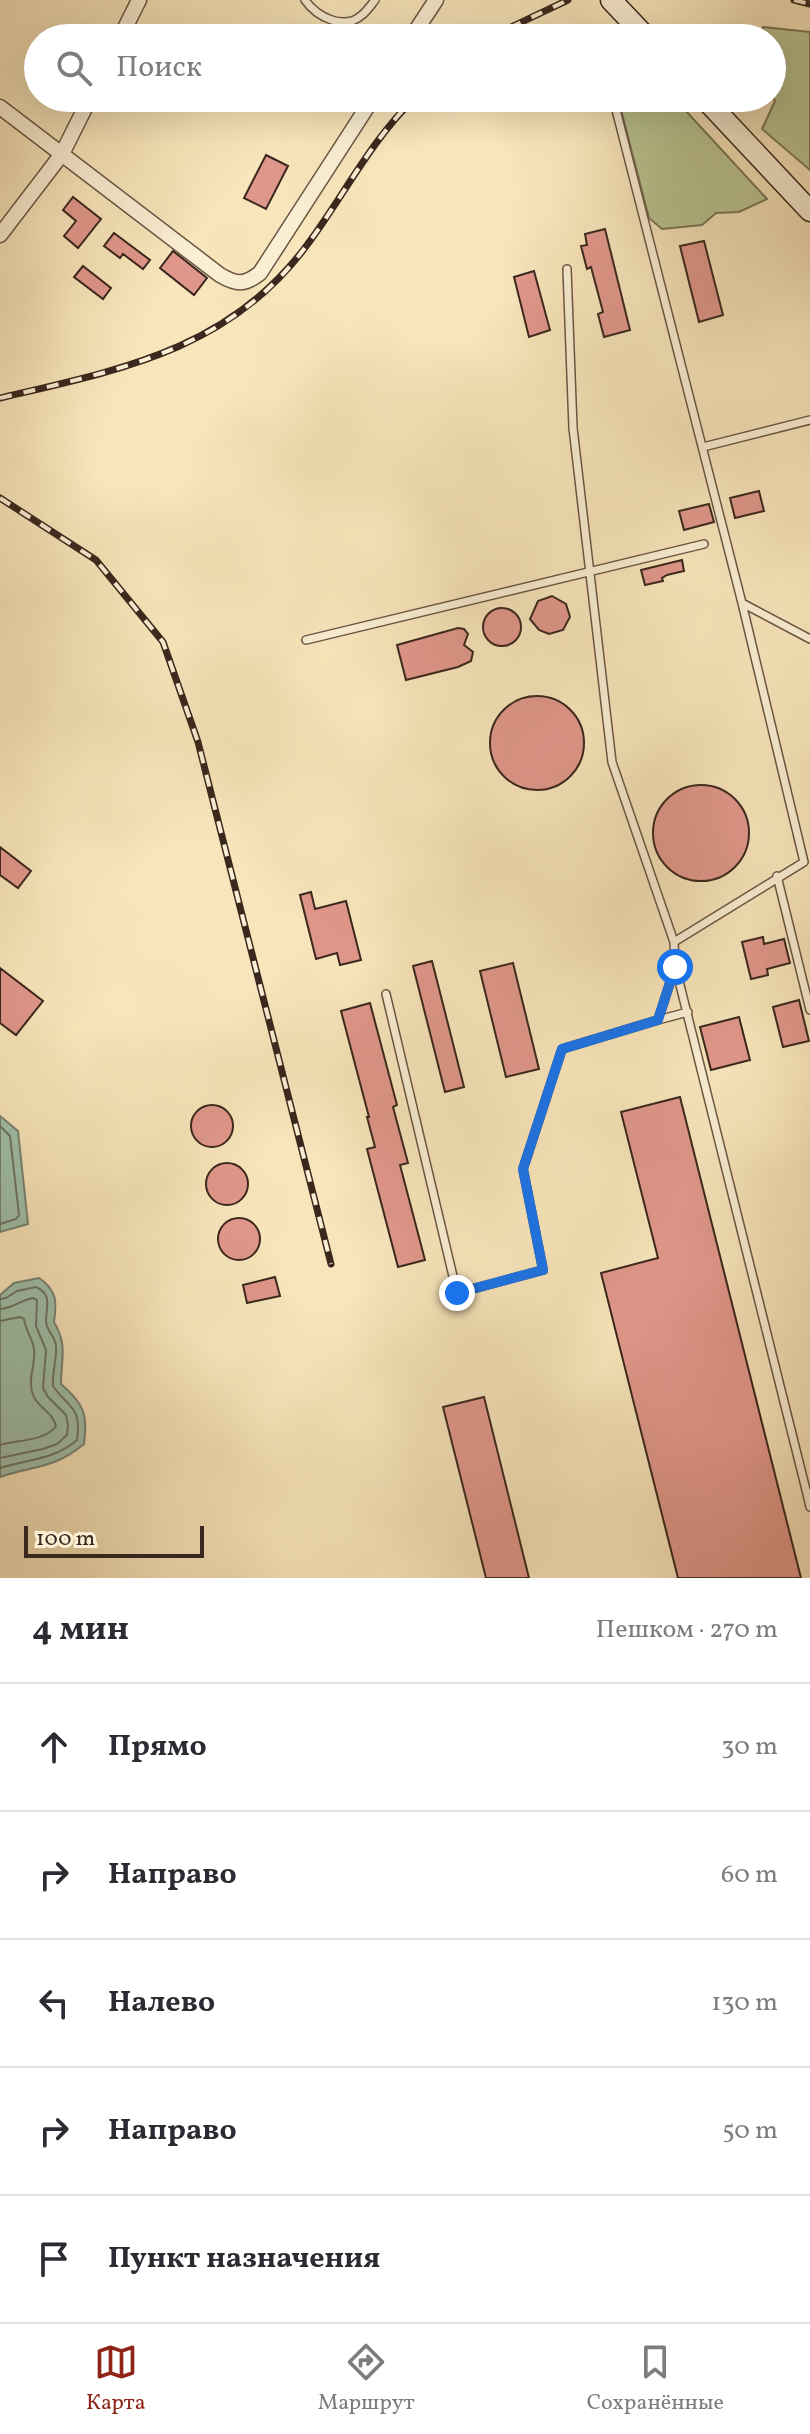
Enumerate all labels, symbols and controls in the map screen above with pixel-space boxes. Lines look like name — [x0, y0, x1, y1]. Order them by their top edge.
search box — [24, 24, 786, 112]
icon: search — [52, 46, 96, 90]
text: Поиск — [116, 47, 202, 89]
route start — [657, 949, 693, 985]
route end — [439, 1275, 475, 1311]
scale bar — [24, 1522, 204, 1558]
text: 100 m — [36, 1524, 95, 1555]
text: 4 мин — [32, 1607, 129, 1654]
text: Пешком · 270 m — [596, 1612, 778, 1648]
icon: ahead — [32, 1725, 76, 1769]
text: Прямо — [108, 1726, 207, 1768]
text: 30 m — [721, 1729, 778, 1765]
icon: right — [32, 1853, 76, 1897]
text: Направо — [108, 1854, 237, 1896]
text: 60 m — [721, 1857, 778, 1893]
icon: left — [32, 1981, 76, 2025]
text: Налево — [108, 1982, 215, 2024]
text: 130 m — [711, 1985, 778, 2021]
icon: right — [32, 2109, 76, 2153]
text: Направо — [108, 2110, 237, 2152]
text: 50 m — [722, 2113, 778, 2149]
icon: arrive — [32, 2237, 76, 2281]
text: Пункт назначения — [108, 2238, 380, 2280]
tab: Карта — [86, 2340, 146, 2419]
tab: Маршрут — [318, 2340, 415, 2419]
tab: Сохранённые — [587, 2340, 724, 2419]

